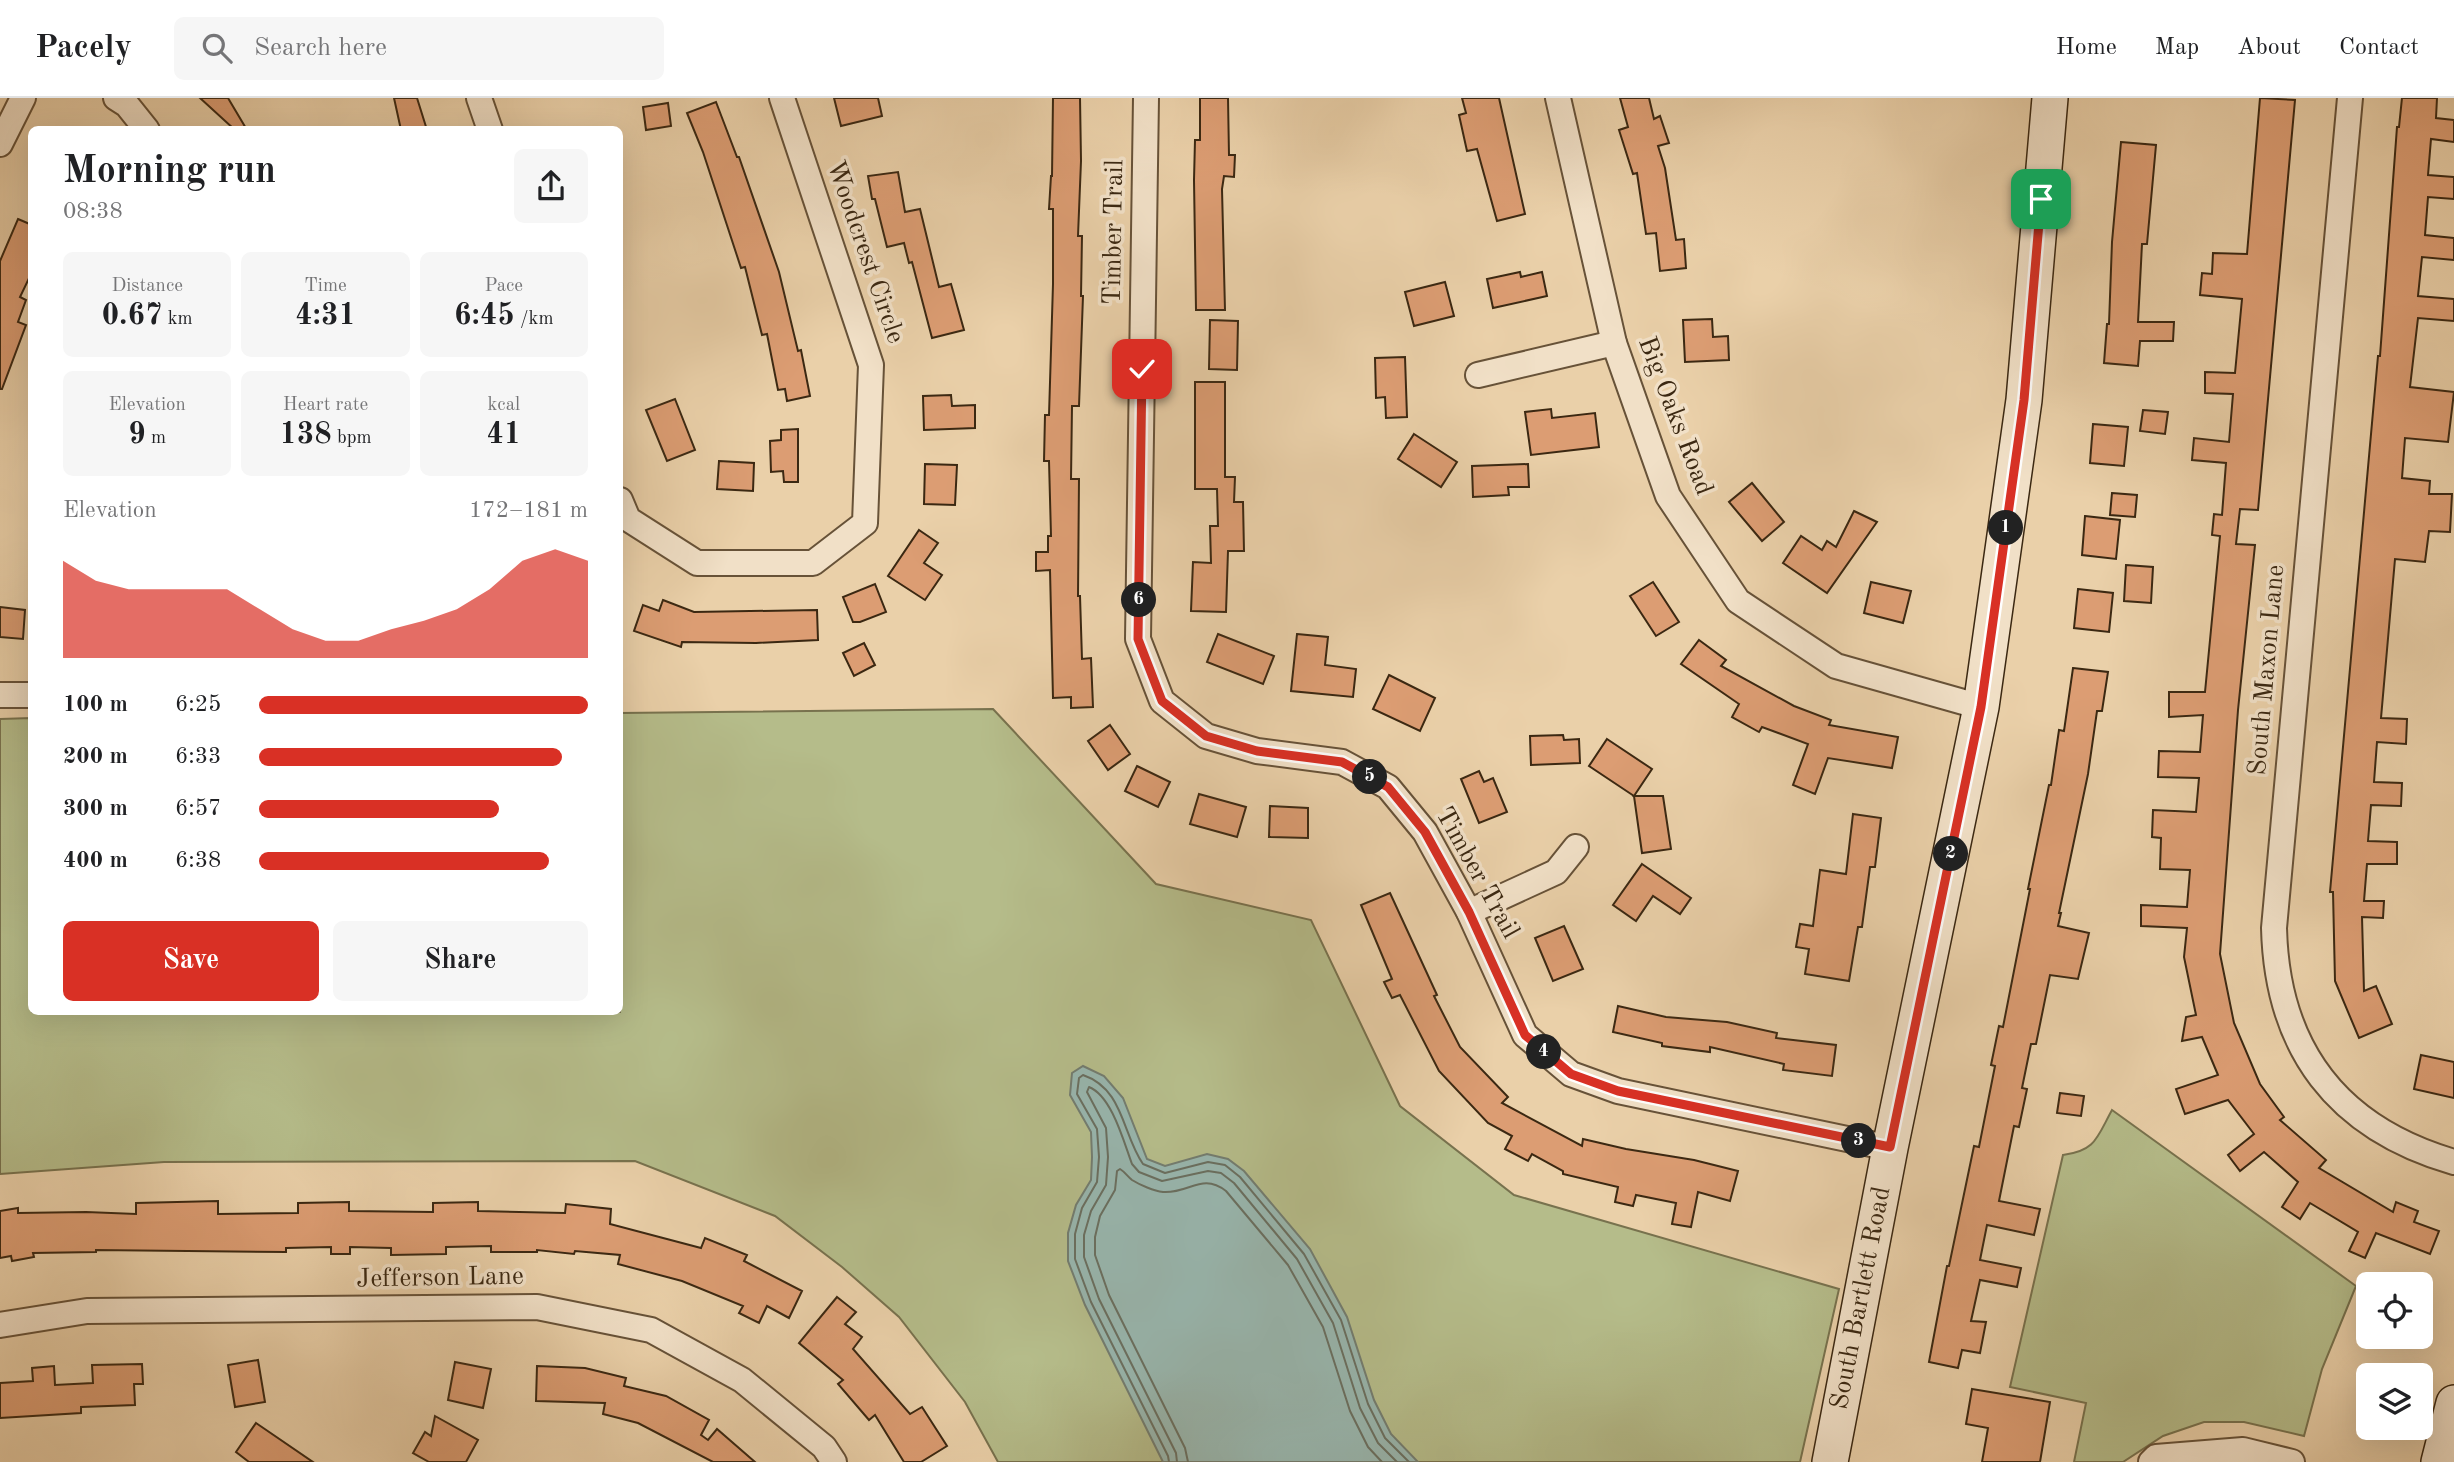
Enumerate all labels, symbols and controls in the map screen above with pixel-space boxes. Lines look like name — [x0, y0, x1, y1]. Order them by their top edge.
search box — [174, 17, 664, 80]
icon: search — [198, 29, 236, 67]
text: Pacely — [35, 32, 132, 65]
text: Search here — [254, 35, 387, 61]
text: Home — [2056, 36, 2117, 60]
text: Map — [2155, 36, 2199, 60]
text: About — [2237, 36, 2301, 60]
text: Contact — [2339, 36, 2419, 60]
button: share — [514, 149, 588, 223]
text: Morning run — [63, 153, 276, 191]
street label: Woodcrest Circle — [822, 157, 908, 347]
street label: Timber Trail — [1100, 159, 1128, 305]
pin — [2011, 169, 2071, 229]
icon: arrive — [2022, 180, 2060, 218]
text: 08:38 — [63, 200, 123, 223]
text: Distance — [111, 277, 183, 296]
text: Time — [304, 277, 347, 296]
text: Pace — [485, 277, 523, 296]
text: 0.67 — [102, 301, 162, 331]
text: 4:31 — [295, 301, 356, 331]
text: 6:45 — [454, 301, 515, 331]
text: km — [162, 310, 193, 329]
text: /km — [515, 310, 554, 329]
street label: Big Oaks Road — [1633, 333, 1717, 499]
pin — [1112, 339, 1172, 399]
icon: check — [1123, 350, 1161, 388]
text: Elevation — [109, 396, 186, 415]
text: Heart rate — [283, 396, 368, 415]
text: kcal — [487, 396, 520, 415]
text: 9 — [128, 420, 146, 450]
text: 138 — [279, 420, 332, 450]
text: 41 — [486, 420, 521, 450]
text: m — [146, 429, 166, 448]
text: bpm — [332, 429, 372, 448]
text: Elevation — [63, 499, 157, 522]
text: 172–181 m — [469, 499, 588, 522]
pin: 1 — [1988, 510, 2024, 546]
text: 1 — [2000, 518, 2011, 537]
street label: South Maxon Lane — [2245, 564, 2289, 776]
pin: 6 — [1122, 582, 1156, 618]
text: 6 — [1133, 590, 1144, 609]
text: 100 m — [63, 693, 128, 716]
text: 6:25 — [175, 693, 221, 716]
text: 200 m — [63, 745, 128, 768]
text: 6:33 — [175, 745, 221, 768]
pin: 5 — [1352, 760, 1388, 794]
text: 5 — [1364, 767, 1375, 786]
text: 300 m — [63, 797, 128, 820]
text: 6:57 — [175, 797, 221, 820]
street label: Timber Trail — [1430, 803, 1524, 943]
pin: 2 — [1934, 836, 1968, 872]
text: 2 — [1945, 844, 1956, 863]
text: 400 m — [63, 849, 128, 872]
text: 6:38 — [175, 849, 221, 872]
button: Save — [63, 921, 319, 1001]
button: Share — [333, 921, 588, 1001]
pin: 4 — [1526, 1034, 1562, 1070]
text: 4 — [1538, 1042, 1549, 1061]
pin: 3 — [1842, 1124, 1876, 1158]
text: 3 — [1853, 1131, 1864, 1150]
street label: South Bartlett Road — [1827, 1184, 1895, 1412]
street label: Jefferson Lane — [356, 1264, 524, 1292]
map controls — [2356, 1272, 2433, 1440]
button: locate — [2356, 1272, 2433, 1349]
button: layers — [2356, 1363, 2433, 1440]

